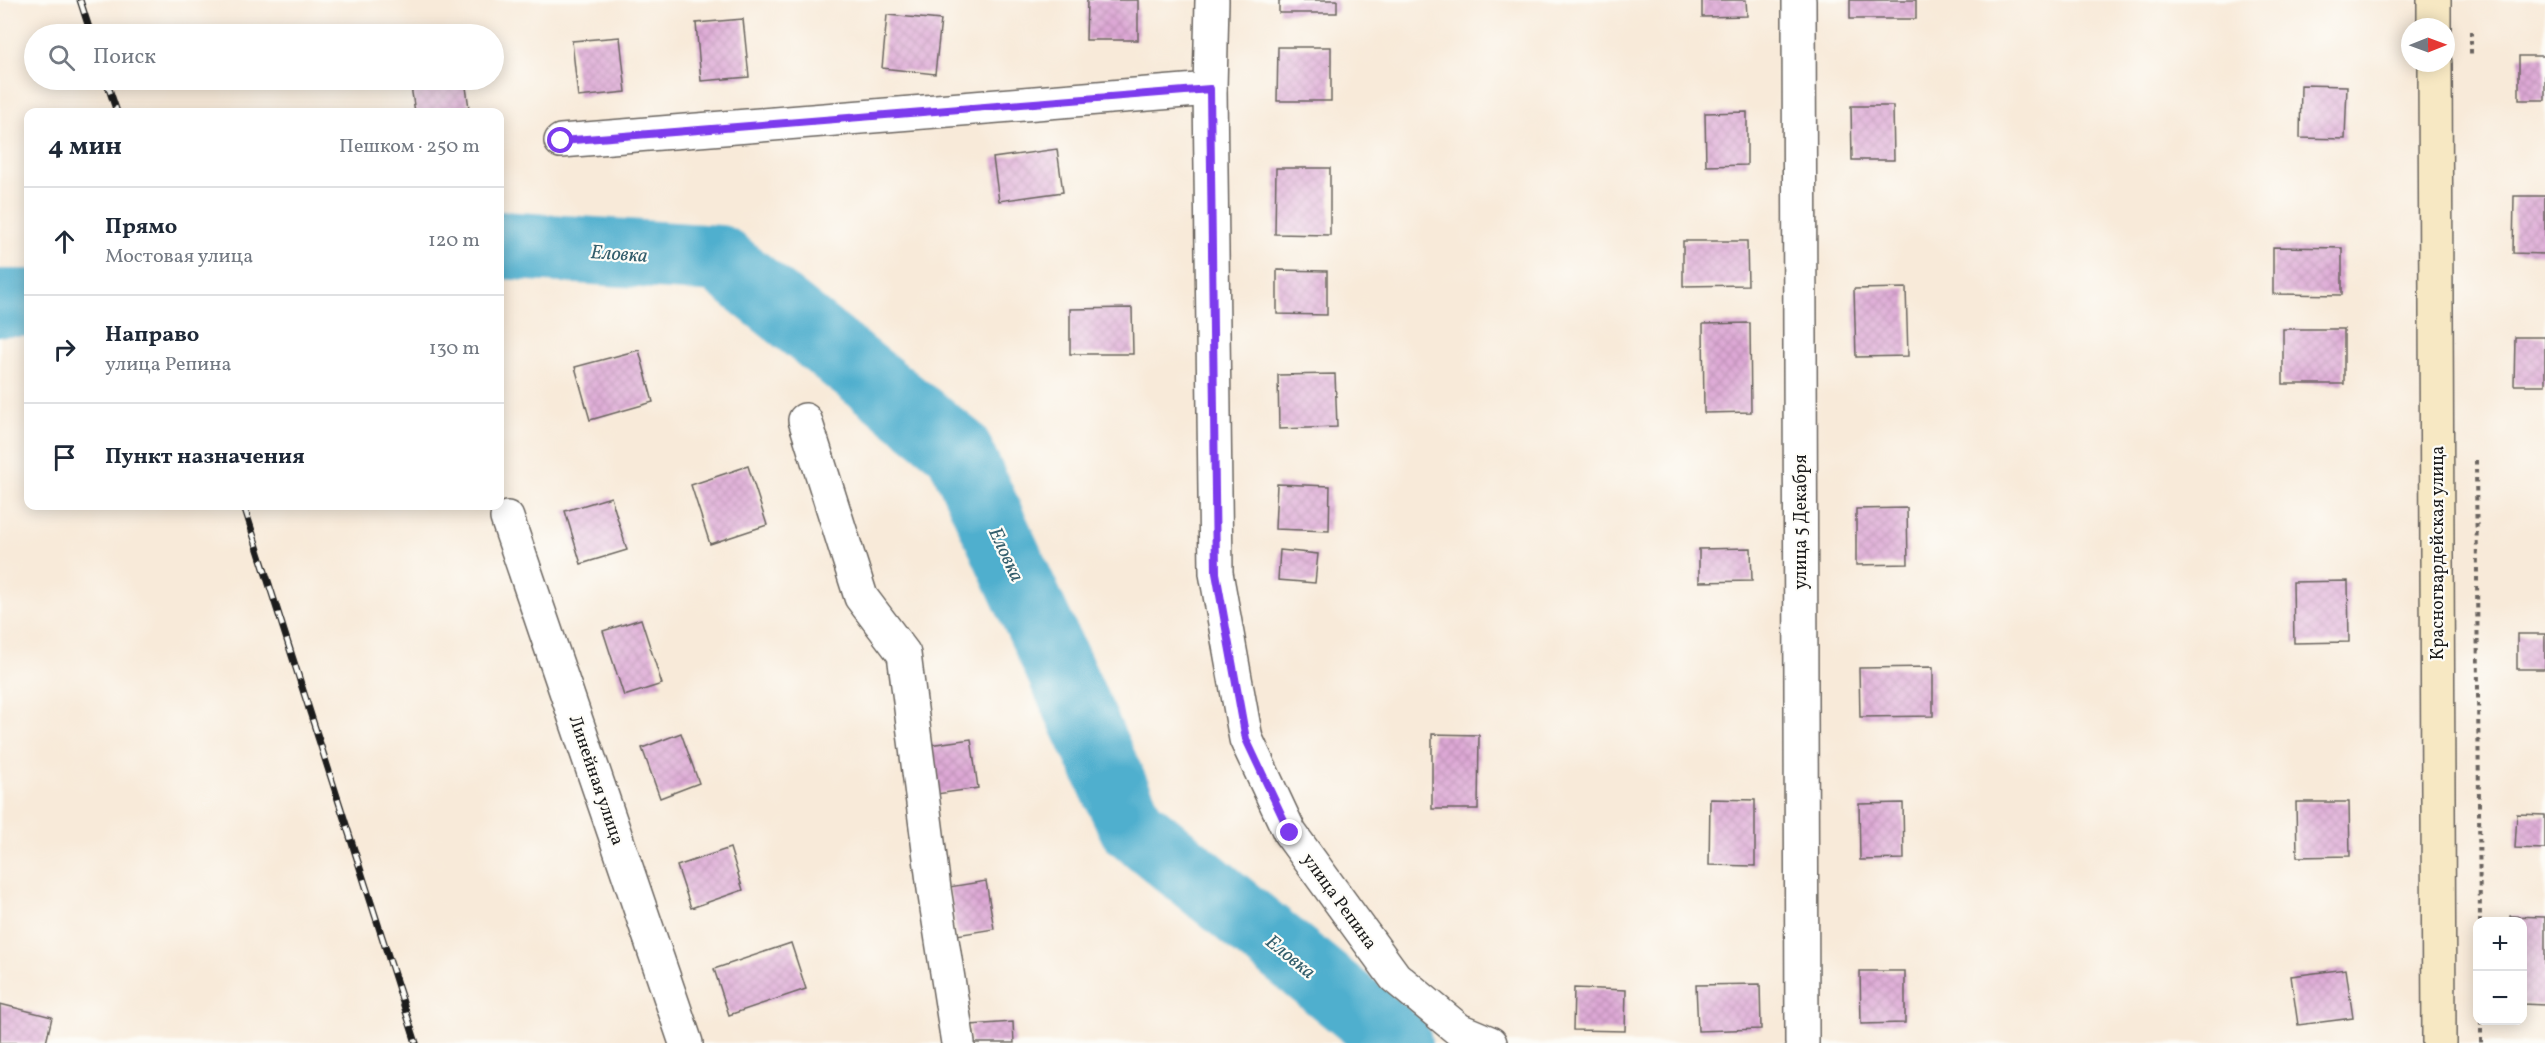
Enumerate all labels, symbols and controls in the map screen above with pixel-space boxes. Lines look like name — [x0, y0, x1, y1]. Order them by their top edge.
north arrow — [2401, 18, 2455, 72]
search box — [24, 24, 504, 90]
icon: search — [45, 41, 78, 74]
text: Поиск — [93, 42, 156, 73]
route start — [547, 127, 573, 153]
text: 4 мин — [48, 129, 122, 165]
text: Пешком · 250 m — [339, 133, 480, 161]
text: Прямо — [105, 212, 177, 243]
icon: ahead — [48, 225, 81, 258]
text: 120 m — [428, 227, 480, 255]
water label: Еловка — [589, 239, 648, 271]
text: Мостовая улица — [105, 243, 253, 271]
text: Направо — [105, 320, 199, 351]
icon: right — [48, 333, 81, 366]
text: 130 m — [429, 335, 480, 363]
text: улица Репина — [105, 351, 231, 379]
icon: arrive — [48, 441, 81, 474]
text: Пункт назначения — [105, 442, 305, 473]
street label: Красногвардейская улица — [2426, 446, 2451, 660]
street label: улица 5 Декабря — [1789, 454, 1814, 590]
water label: Еловка — [980, 523, 1030, 587]
street label: Линейная улица — [562, 712, 630, 849]
route end — [1276, 819, 1302, 845]
street label: улица Репина — [1295, 849, 1382, 955]
map controls — [2473, 917, 2527, 1025]
button: + — [2473, 917, 2527, 971]
water label: Еловка — [1259, 929, 1321, 986]
button: − — [2473, 971, 2527, 1025]

